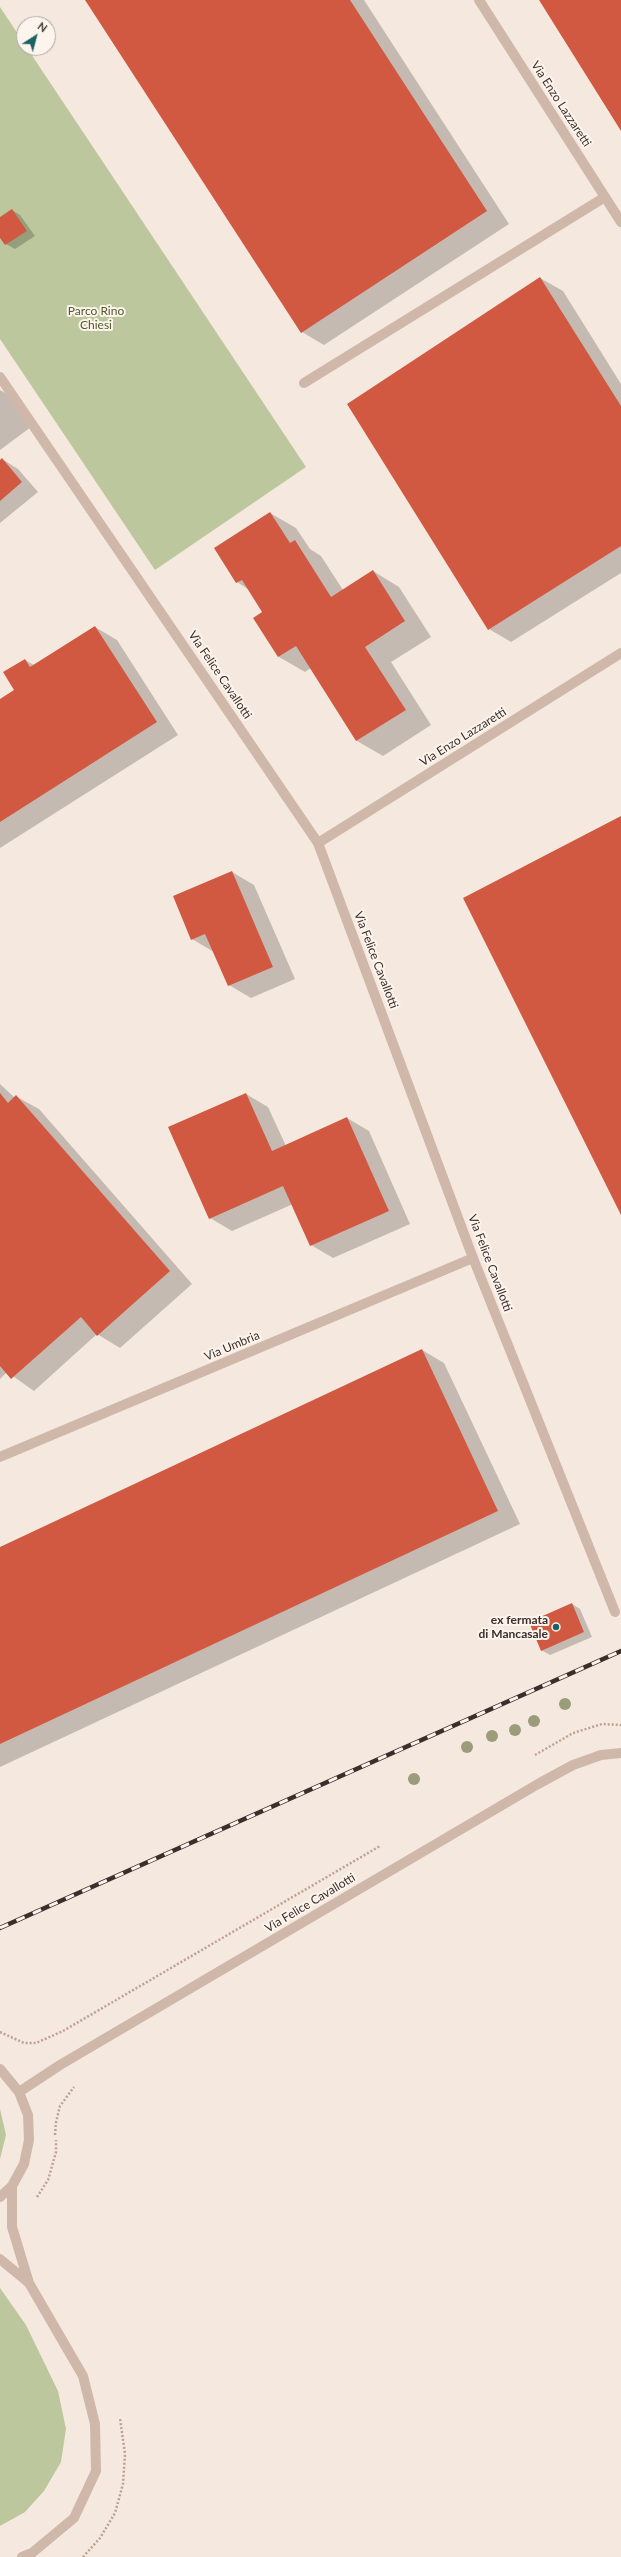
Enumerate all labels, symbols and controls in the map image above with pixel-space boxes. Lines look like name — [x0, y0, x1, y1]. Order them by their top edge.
north arrow — [16, 16, 56, 56]
text: N — [36, 19, 50, 34]
street label: Via Enzo Lazzaretti — [528, 58, 594, 150]
park label: Parco Rino Chiesi — [68, 304, 124, 332]
street label: Via Felice Cavallotti — [185, 628, 255, 722]
street label: Via Enzo Lazzaretti — [417, 705, 509, 769]
street label: Via Felice Cavallotti — [351, 909, 401, 1011]
street label: Via Felice Cavallotti — [465, 1212, 515, 1314]
street label: Via Umbria — [202, 1328, 262, 1364]
place label: ex fermata di Mancasale — [479, 1613, 548, 1641]
marker: ex fermata di Mancasale — [551, 1622, 561, 1632]
street label: Via Felice Cavallotti — [262, 1870, 358, 1936]

